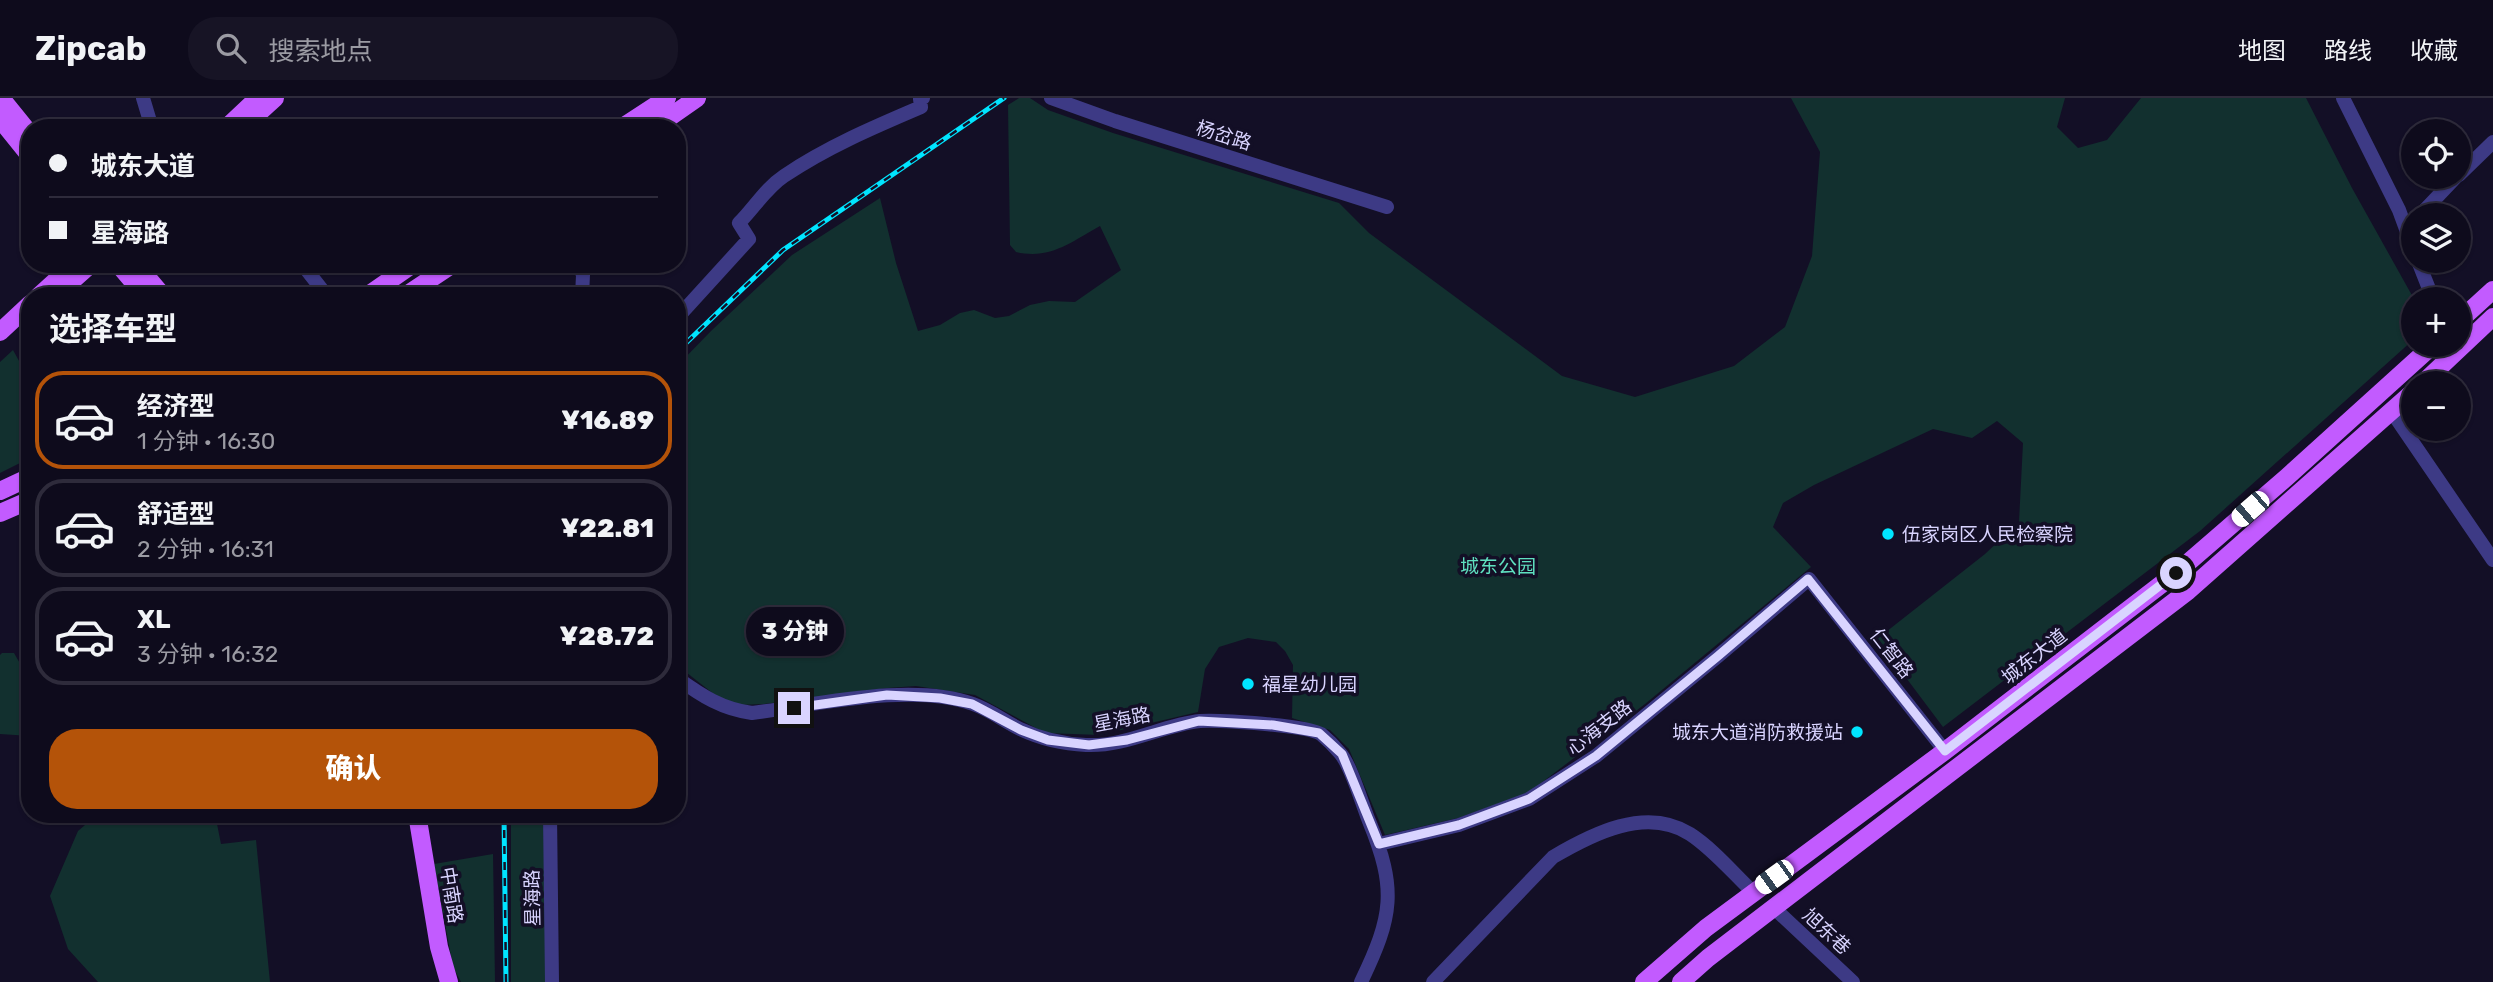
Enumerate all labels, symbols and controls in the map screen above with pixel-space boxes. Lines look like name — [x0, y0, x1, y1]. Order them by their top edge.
search box — [188, 17, 678, 80]
text: Zipcab — [35, 29, 146, 68]
icon: search — [212, 29, 250, 67]
text: 搜索地点 — [268, 36, 373, 67]
text: 地图 — [2238, 37, 2286, 65]
text: 路线 — [2324, 37, 2372, 65]
text: 收藏 — [2410, 37, 2458, 65]
street label: 杨岔路 — [1193, 116, 1254, 155]
map controls — [2401, 119, 2471, 441]
button: locate — [2401, 119, 2471, 189]
text: 城东大道 — [91, 151, 195, 182]
button: layers — [2401, 203, 2471, 273]
text: 星海路 — [91, 218, 169, 249]
button: + — [2401, 287, 2471, 357]
text: 选择车型 — [49, 310, 177, 348]
button: − — [2401, 371, 2471, 441]
icon: car — [53, 389, 116, 452]
text: 经济型 — [137, 391, 215, 422]
text: ¥16.89 — [561, 405, 654, 436]
text: 1 分钟 · 16:30 — [137, 427, 275, 455]
car — [2228, 487, 2273, 531]
icon: car — [53, 497, 116, 560]
text: 舒适型 — [137, 499, 215, 530]
text: ¥22.81 — [561, 513, 654, 544]
place label: 伍家岗区人民检察院 — [1902, 523, 2073, 546]
marker: 伍家岗区人民检察院 — [1880, 526, 1896, 542]
text: 2 分钟 · 16:31 — [137, 535, 274, 563]
park label: 城东公园 — [1460, 555, 1536, 578]
route start — [2160, 557, 2192, 589]
text: XL — [137, 604, 170, 635]
icon: car — [53, 605, 116, 668]
callout: 3 分钟 — [745, 606, 843, 656]
text: 3 分钟 — [762, 617, 828, 645]
text: ¥28.72 — [560, 621, 654, 652]
street label: 仁智路 — [1865, 624, 1918, 683]
street label: 城东大道 — [1997, 624, 2071, 689]
text: 3 分钟 · 16:32 — [137, 640, 278, 668]
place label: 福星幼儿园 — [1262, 673, 1357, 696]
marker: 福星幼儿园 — [1240, 676, 1256, 692]
route end — [778, 692, 810, 724]
street label: 心海支路 — [1562, 695, 1636, 760]
street label: 星海路 — [1092, 703, 1152, 736]
place label: 城东大道消防救援站 — [1672, 721, 1843, 744]
marker: 城东大道消防救援站 — [1849, 724, 1865, 740]
button: 确认 — [49, 729, 658, 809]
car — [1751, 856, 1798, 898]
street label: 中南路 — [436, 865, 467, 925]
street label: 星海路 — [521, 869, 544, 927]
street label: 旭东巷 — [1798, 904, 1855, 959]

